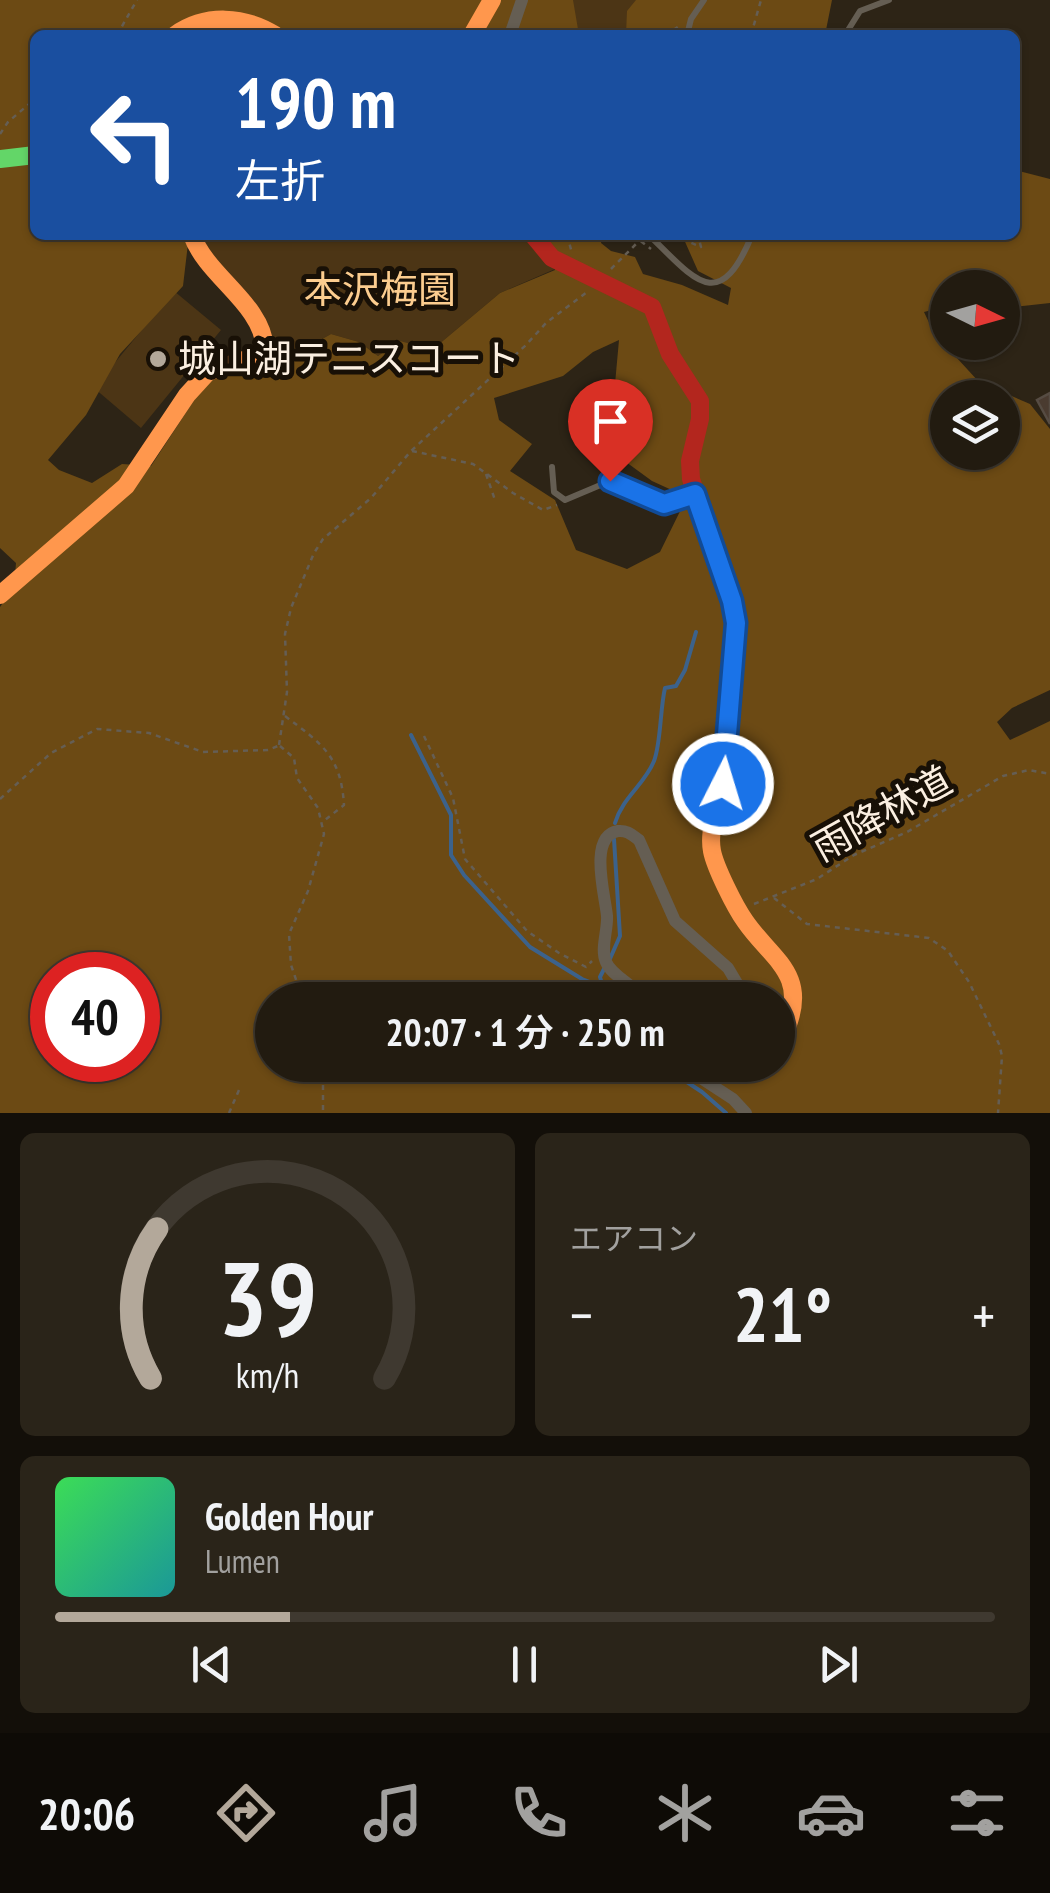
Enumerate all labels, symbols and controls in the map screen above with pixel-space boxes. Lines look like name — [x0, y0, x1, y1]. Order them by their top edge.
text: 190 m — [235, 57, 396, 147]
icon: left — [70, 70, 200, 200]
text: 左折 — [235, 151, 325, 209]
park label: 本沢梅園 — [304, 264, 456, 313]
north arrow — [930, 270, 1020, 360]
map controls — [930, 270, 1020, 470]
place label: 城山湖テニスコート — [178, 333, 520, 382]
marker: 城山湖テニスコート — [147, 348, 169, 370]
pin — [568, 379, 653, 482]
button: layers — [930, 380, 1020, 470]
icon: arrive — [583, 394, 638, 449]
position arrow — [671, 732, 775, 836]
street label: 雨降林道 — [803, 754, 960, 871]
speed limit sign: 40 — [30, 952, 160, 1082]
text: 20:07 · 1 分 · 250 m — [385, 1007, 665, 1056]
text: エアコン — [570, 1217, 698, 1259]
text: 39 — [218, 1230, 317, 1365]
text: 21° — [733, 1266, 832, 1363]
text: − — [570, 1279, 593, 1350]
text: + — [972, 1279, 995, 1350]
text: km/h — [236, 1352, 299, 1398]
text: Golden Hour — [205, 1491, 374, 1540]
text: Lumen — [205, 1540, 280, 1582]
icon: previous — [184, 1637, 239, 1692]
icon: pause — [497, 1637, 552, 1692]
icon: next — [811, 1637, 866, 1692]
icon: directions — [211, 1778, 281, 1848]
icon: music — [358, 1778, 428, 1848]
icon: phone — [504, 1778, 574, 1848]
icon: climate — [650, 1778, 720, 1848]
icon: car — [796, 1778, 866, 1848]
icon: filters — [942, 1778, 1012, 1848]
text: 20:06 — [38, 1784, 135, 1842]

